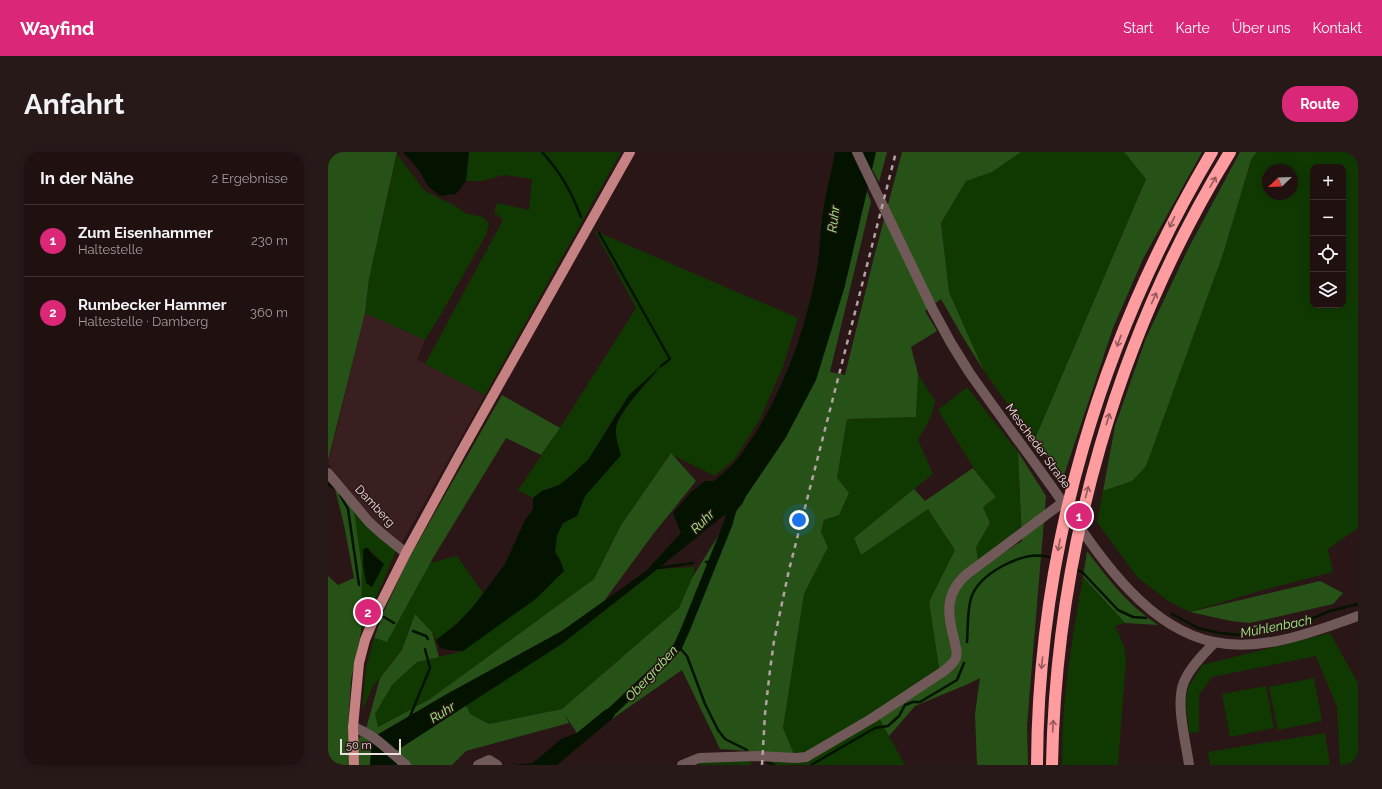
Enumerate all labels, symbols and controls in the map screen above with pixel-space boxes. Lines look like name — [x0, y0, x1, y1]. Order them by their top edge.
text: Wayfind — [20, 17, 94, 39]
text: Start — [1123, 20, 1153, 36]
text: Karte — [1175, 20, 1210, 36]
text: Über uns — [1232, 20, 1291, 36]
text: Kontakt — [1313, 20, 1362, 36]
button: Route — [1282, 86, 1358, 122]
text: Anfahrt — [24, 88, 125, 121]
north arrow — [1262, 164, 1298, 200]
map controls — [1310, 164, 1346, 308]
button: + — [1310, 164, 1346, 200]
text: In der Nähe — [40, 168, 134, 188]
text: 2 Ergebnisse — [211, 171, 288, 186]
one-way arrow — [1209, 176, 1217, 188]
button: − — [1310, 200, 1346, 236]
water label: Ruhr — [824, 204, 843, 233]
one-way arrow — [1168, 216, 1175, 228]
text: Zum Eisenhammer — [78, 224, 213, 242]
text: 1 — [50, 233, 56, 248]
text: 230 m — [251, 233, 288, 248]
button: locate — [1310, 236, 1346, 272]
text: Haltestelle — [78, 242, 143, 257]
button: layers — [1310, 272, 1346, 308]
one-way arrow — [1151, 292, 1158, 304]
text: Rumbecker Hammer — [78, 296, 227, 314]
text: 2 — [49, 305, 57, 320]
text: 360 m — [250, 305, 288, 320]
text: Haltestelle · Damberg — [78, 314, 208, 329]
one-way arrow — [1114, 335, 1122, 347]
street label: Mescheder Straße — [1003, 401, 1073, 491]
one-way arrow — [1105, 413, 1112, 426]
street label: Damberg — [352, 482, 398, 530]
one-way arrow — [1084, 486, 1092, 499]
pin: 1 — [1066, 501, 1092, 531]
water label: Ruhr — [687, 506, 718, 536]
your location — [789, 510, 809, 530]
one-way arrow — [1055, 538, 1063, 551]
pin: 2 — [355, 597, 381, 627]
water label: Mühlenbach — [1239, 612, 1313, 641]
water label: Obergraben — [622, 643, 681, 704]
one-way arrow — [1038, 656, 1045, 669]
water label: Ruhr — [427, 698, 458, 726]
one-way arrow — [1049, 720, 1056, 733]
scale bar — [340, 737, 401, 756]
text: 50 m — [346, 739, 372, 752]

